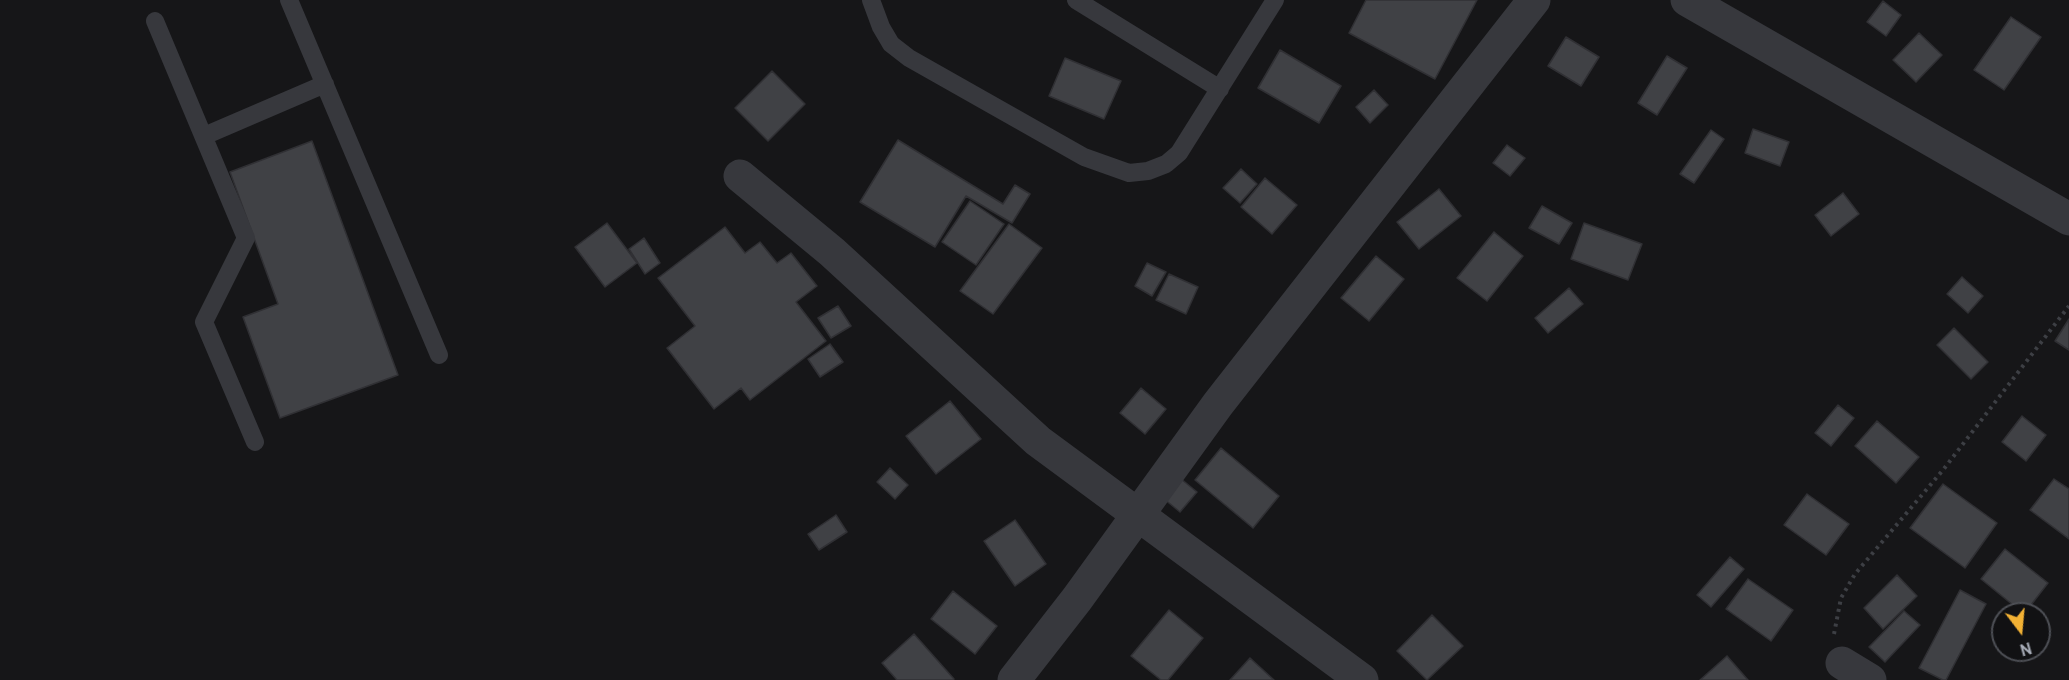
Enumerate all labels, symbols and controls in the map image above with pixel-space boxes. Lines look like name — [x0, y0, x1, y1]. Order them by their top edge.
north arrow — [1991, 602, 2051, 662]
text: N — [2017, 636, 2034, 659]

